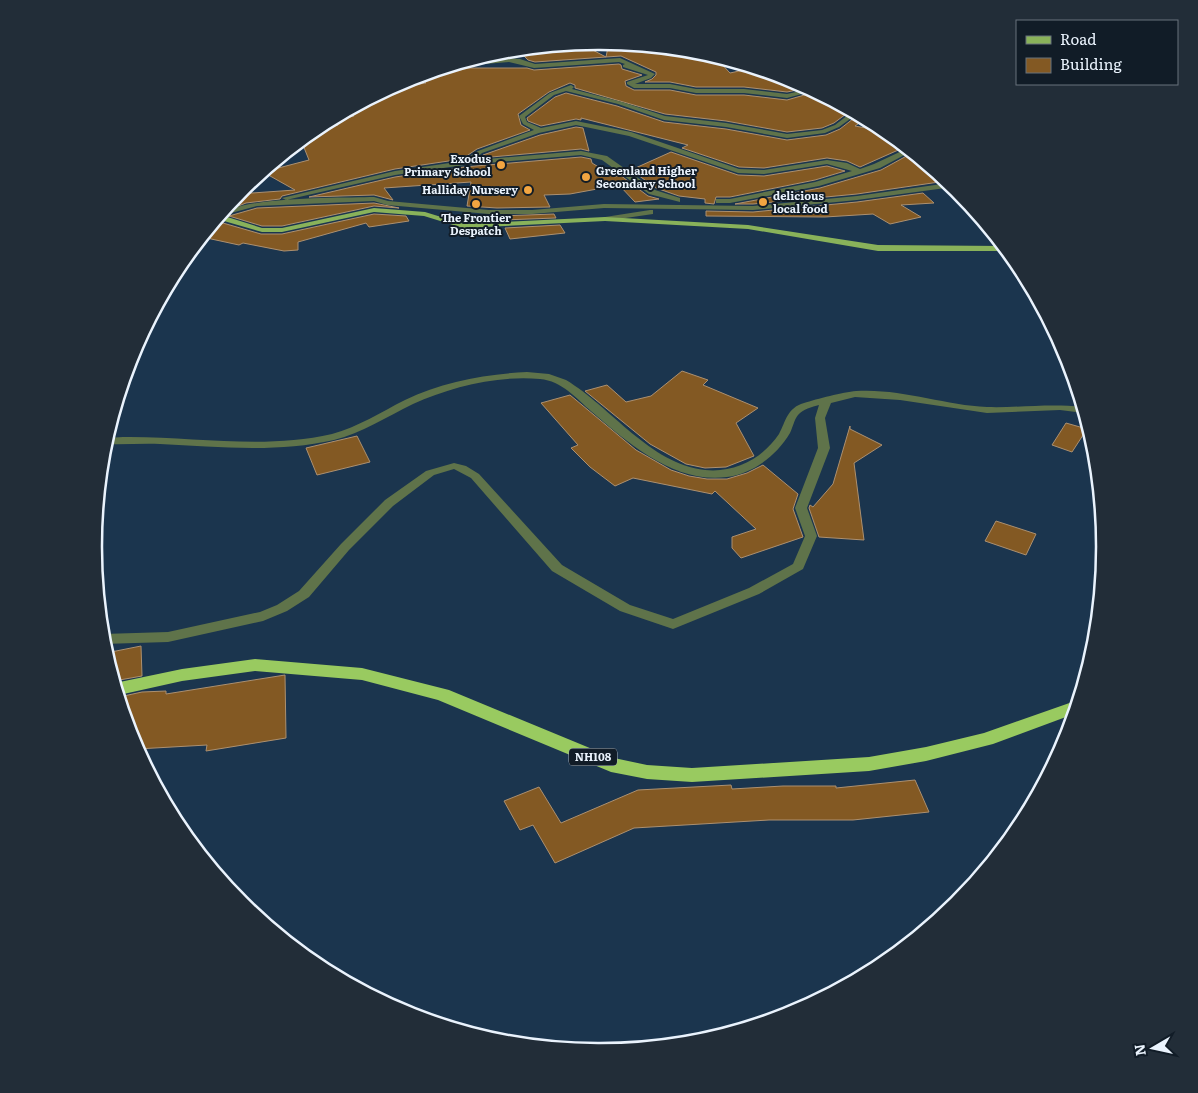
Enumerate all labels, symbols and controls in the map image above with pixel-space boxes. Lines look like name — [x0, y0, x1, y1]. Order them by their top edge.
legend — [1016, 20, 1178, 85]
text: Road — [1060, 27, 1096, 50]
text: Building — [1060, 52, 1122, 75]
place label: Exodus Primary School — [404, 150, 492, 179]
marker: Exodus Primary School — [495, 159, 507, 171]
place label: Greenland Higher Secondary School — [596, 162, 697, 191]
marker: Greenland Higher Secondary School — [580, 171, 592, 183]
place label: Halliday Nursery — [422, 181, 518, 197]
marker: Halliday Nursery — [522, 184, 534, 196]
place label: delicious local food — [773, 187, 828, 216]
marker: delicious local food — [757, 196, 769, 208]
marker: The Frontier Despatch — [470, 198, 482, 210]
place label: The Frontier Despatch — [441, 209, 511, 238]
road number: NH108 — [569, 749, 617, 766]
north arrow — [1128, 1023, 1178, 1073]
text: N — [1128, 1043, 1150, 1058]

